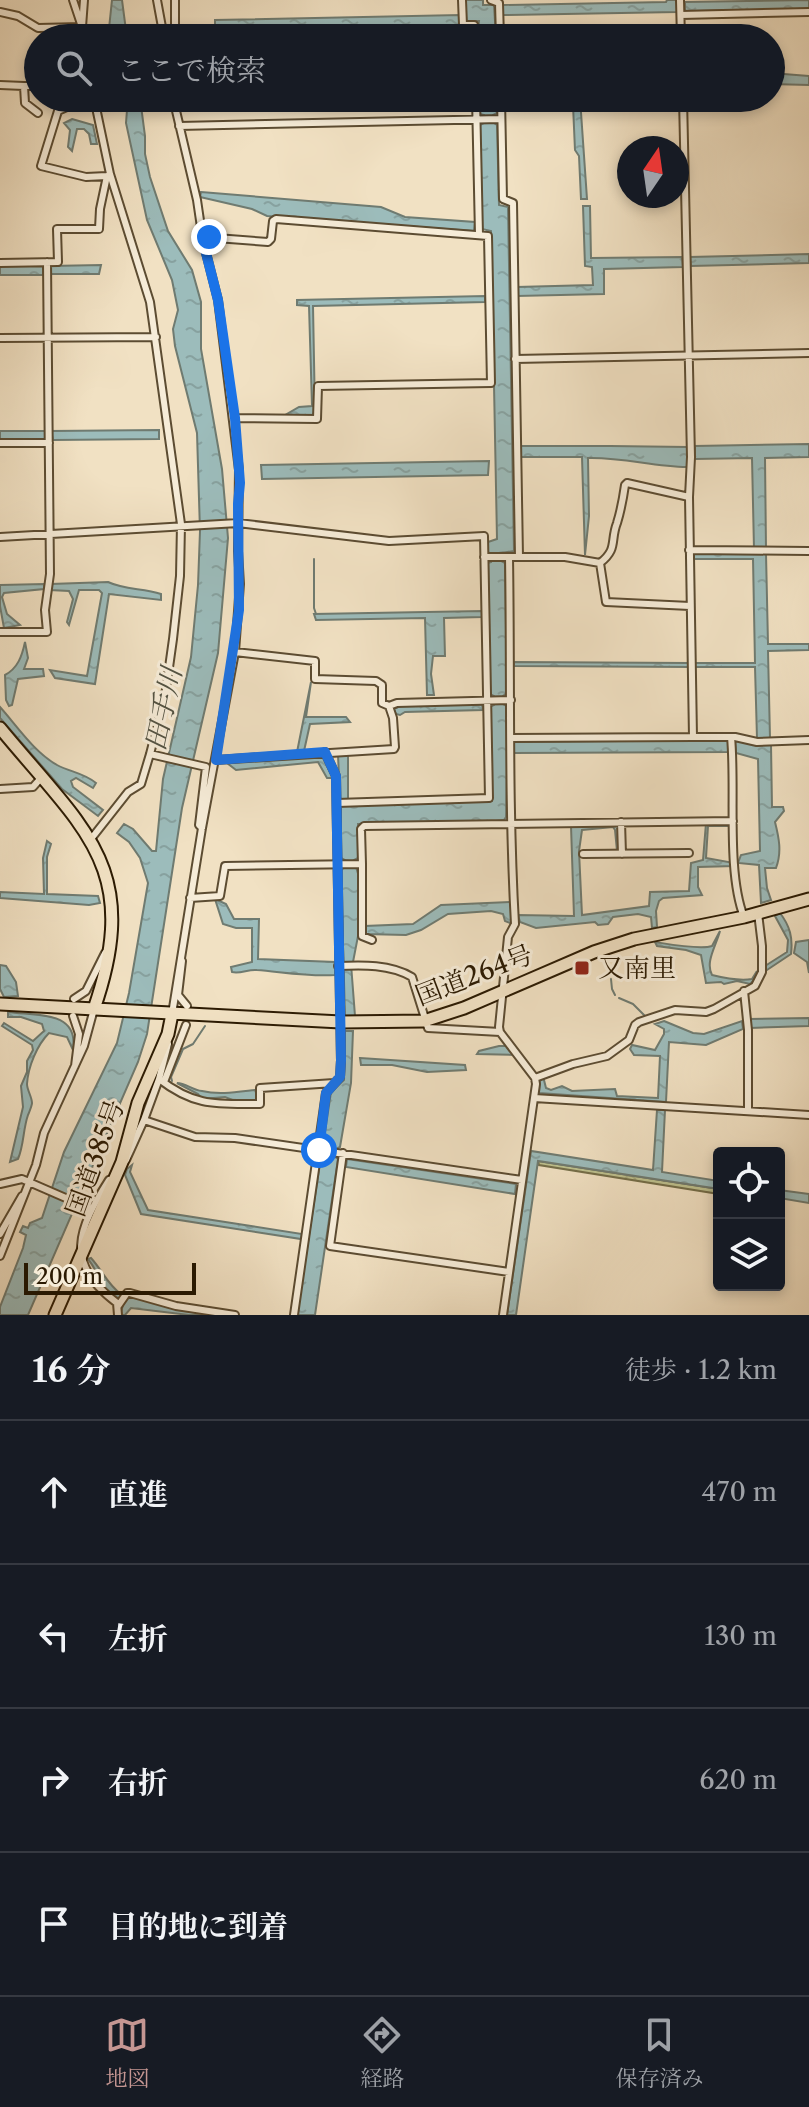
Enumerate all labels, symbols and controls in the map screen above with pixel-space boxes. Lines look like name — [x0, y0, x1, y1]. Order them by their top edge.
search box — [24, 24, 785, 112]
icon: search — [52, 46, 96, 90]
text: ここで検索 — [116, 52, 266, 89]
north arrow — [617, 136, 689, 208]
route end — [191, 219, 227, 255]
water label: 田手川 — [138, 661, 189, 754]
street label: 国道264号 — [411, 938, 537, 1012]
place label: 又南里 — [598, 952, 676, 984]
marker: 又南里 — [573, 959, 591, 977]
street label: 国道385号 — [59, 1095, 131, 1221]
route start — [301, 1132, 337, 1168]
map controls — [713, 1147, 785, 1291]
button: locate — [713, 1147, 785, 1219]
button: layers — [713, 1219, 785, 1291]
scale bar — [24, 1259, 196, 1295]
text: 200 m — [36, 1263, 103, 1290]
text: 16 分 — [32, 1349, 110, 1391]
text: 徒歩 · 1.2 km — [625, 1354, 777, 1386]
icon: ahead — [32, 1470, 76, 1514]
text: 直進 — [108, 1476, 168, 1513]
text: 470 m — [702, 1476, 777, 1508]
icon: left — [32, 1614, 76, 1658]
text: 左折 — [108, 1620, 168, 1657]
text: 130 m — [704, 1620, 777, 1652]
icon: right — [32, 1758, 76, 1802]
text: 右折 — [108, 1764, 168, 1801]
text: 620 m — [699, 1764, 777, 1796]
icon: arrive — [32, 1902, 76, 1946]
text: 目的地に到着 — [108, 1908, 288, 1945]
tab: 地図 — [105, 2013, 150, 2092]
tab: 経路 — [360, 2013, 405, 2092]
tab: 保存済み — [615, 2013, 704, 2092]

